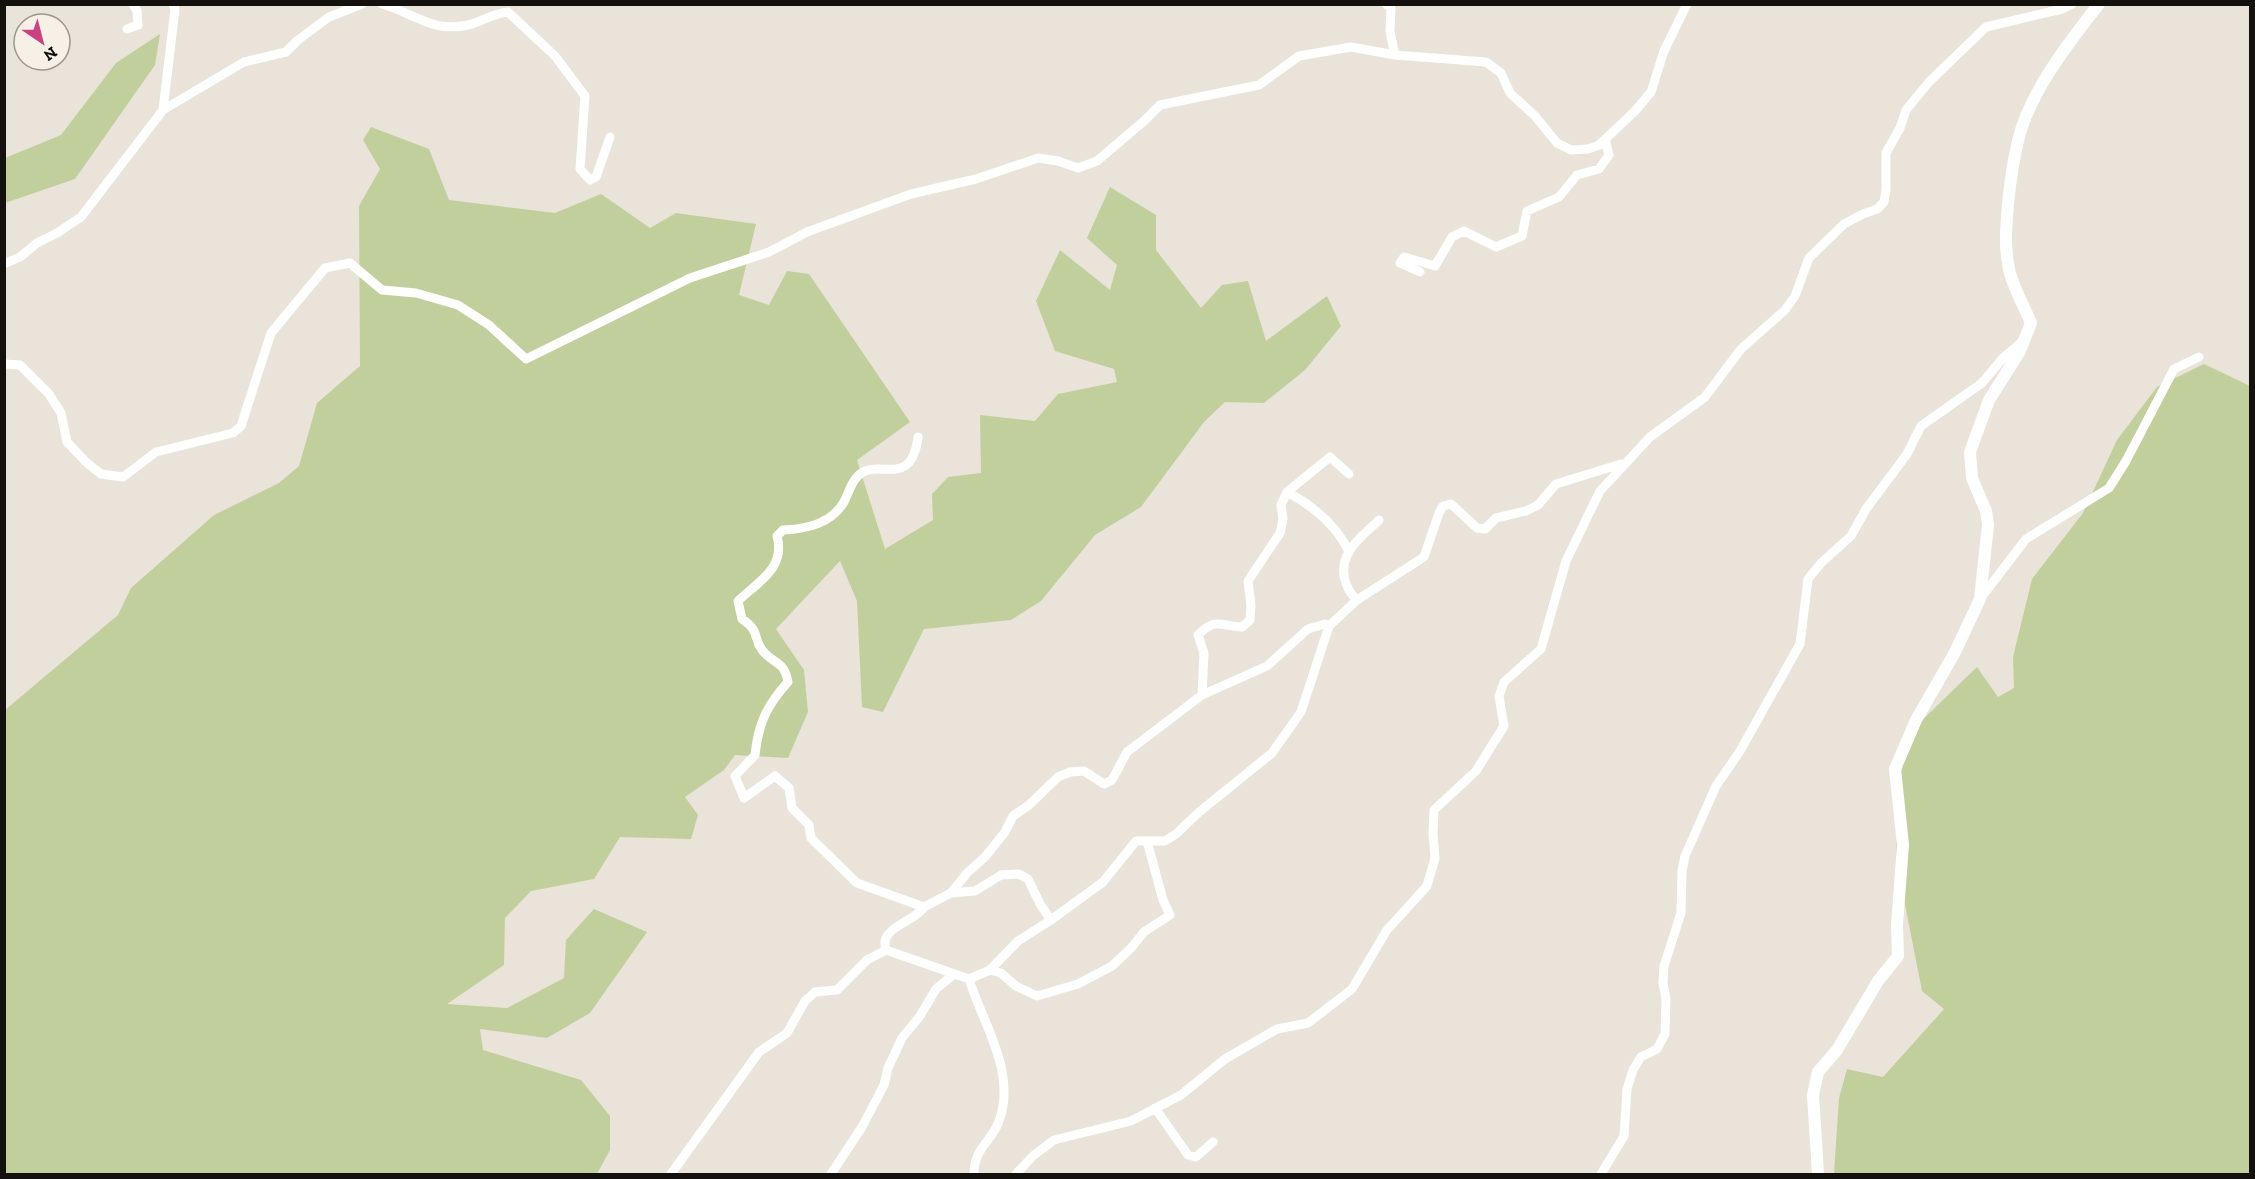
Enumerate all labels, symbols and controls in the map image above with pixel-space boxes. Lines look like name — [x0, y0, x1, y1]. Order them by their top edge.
north arrow — [12, 12, 72, 72]
text: N — [40, 43, 61, 65]

